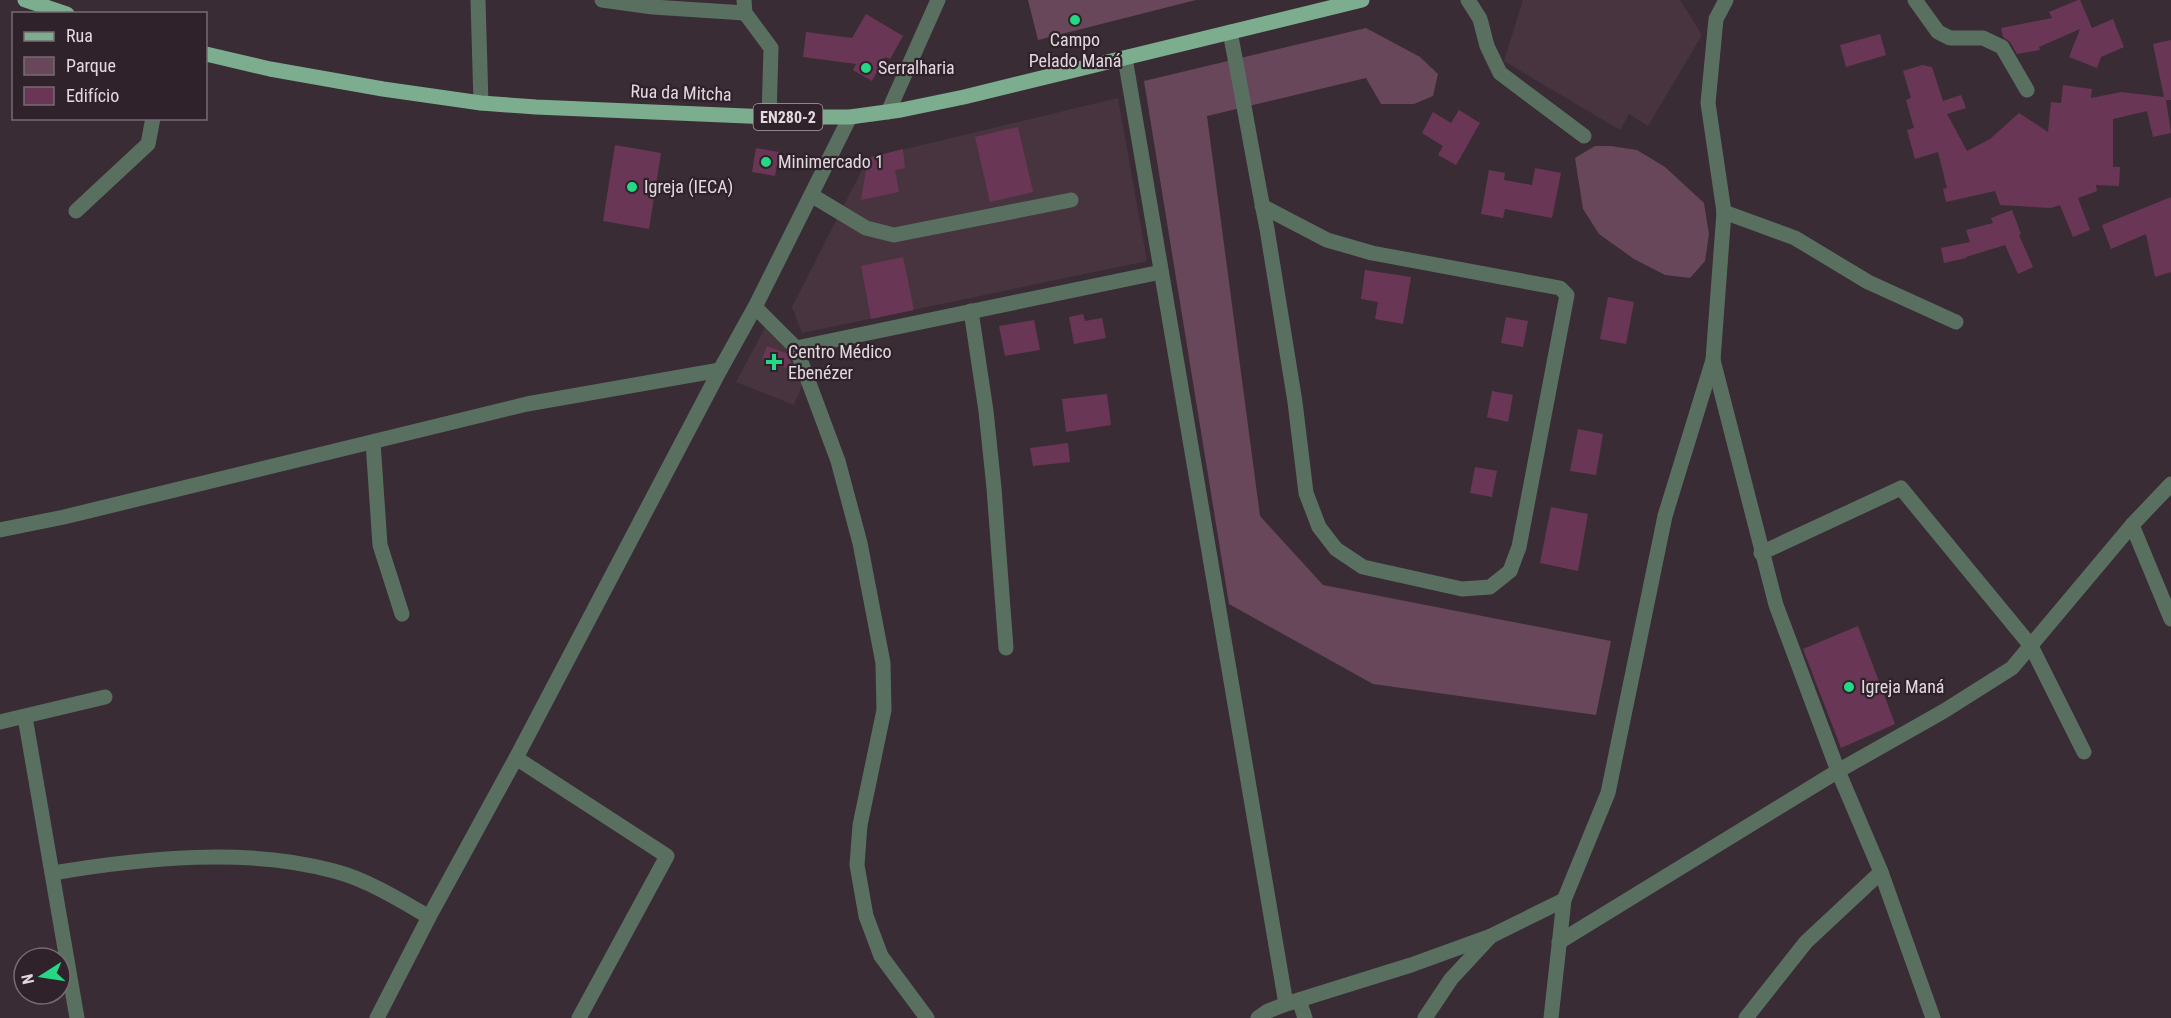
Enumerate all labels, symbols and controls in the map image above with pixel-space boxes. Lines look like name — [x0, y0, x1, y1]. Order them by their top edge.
legend — [12, 12, 207, 120]
marker: Campo Pelado Maná — [1068, 13, 1082, 27]
text: Rua — [66, 25, 93, 46]
place label: Campo Pelado Maná — [1029, 29, 1121, 71]
text: Parque — [66, 55, 116, 76]
place label: Serralharia — [878, 57, 955, 78]
marker: Serralharia — [859, 61, 873, 75]
street label: Rua da Mitcha — [630, 80, 732, 105]
text: Edifício — [66, 85, 119, 106]
road number: EN280-2 — [754, 104, 822, 130]
place label: Minimercado 1 — [778, 151, 884, 172]
marker: Minimercado 1 — [759, 155, 773, 169]
place label: Igreja (IECA) — [644, 176, 733, 198]
marker: Igreja (IECA) — [625, 180, 639, 194]
place label: Centro Médico Ebenézer — [788, 341, 892, 383]
marker: Centro Médico Ebenézer — [765, 353, 783, 371]
place label: Igreja Maná — [1861, 676, 1944, 697]
marker: Igreja Maná — [1842, 680, 1856, 694]
north arrow — [12, 946, 72, 1006]
text: N — [18, 972, 38, 986]

